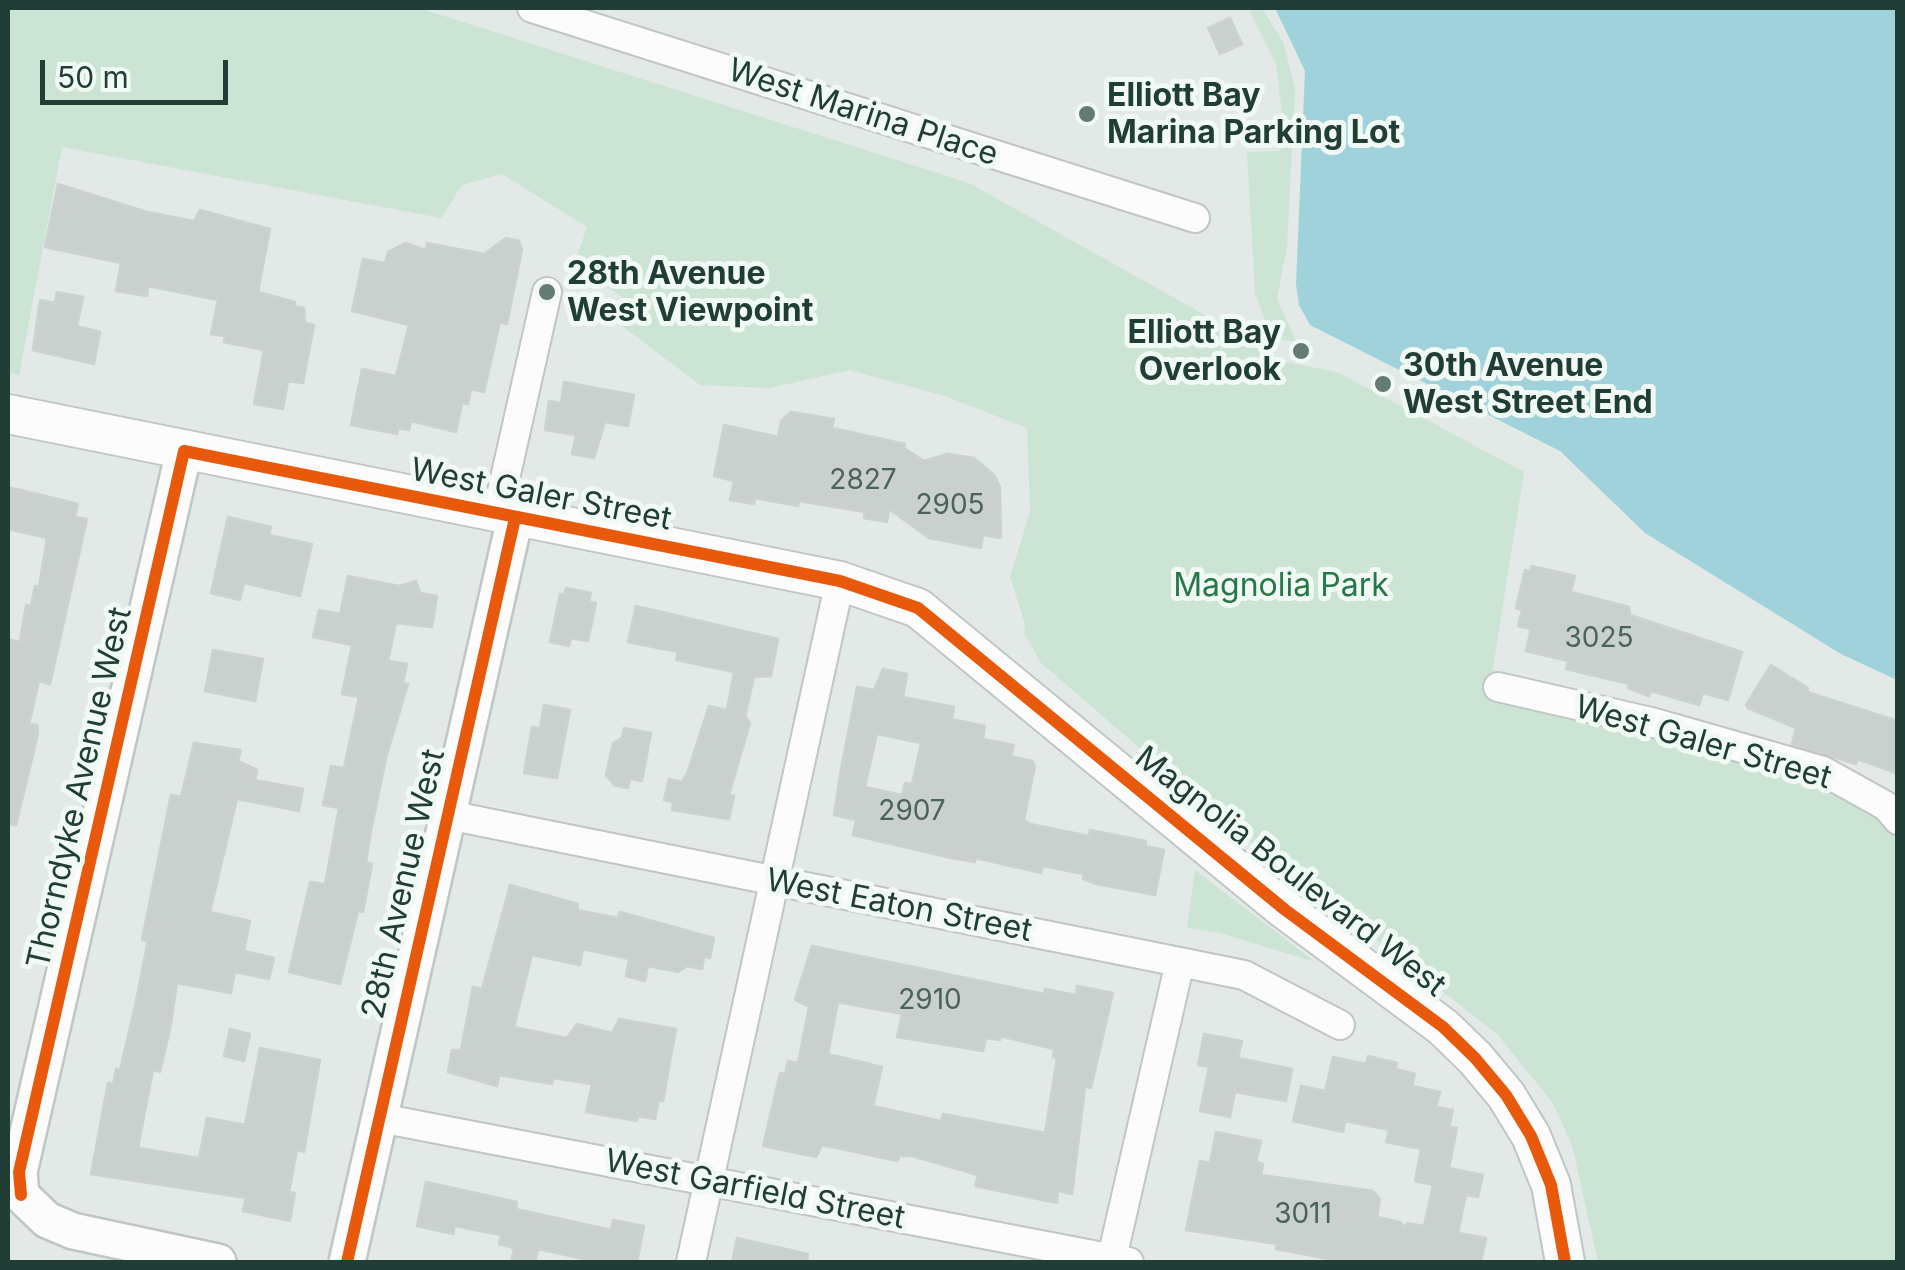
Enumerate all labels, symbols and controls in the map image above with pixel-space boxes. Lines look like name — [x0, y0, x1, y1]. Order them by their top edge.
scale bar — [45, 40, 232, 102]
street label: West Marina Place — [723, 51, 1003, 175]
text: 50 m — [57, 59, 129, 95]
place label: Elliott Bay Marina Parking Lot — [1107, 77, 1400, 152]
marker: Elliott Bay Marina Parking Lot — [1076, 103, 1098, 125]
place label: 28th Avenue West Viewpoint — [567, 255, 813, 330]
marker: 28th Avenue West Viewpoint — [536, 281, 558, 303]
place label: Elliott Bay Overlook — [1128, 314, 1281, 389]
marker: Elliott Bay Overlook — [1290, 340, 1312, 362]
place label: 30th Avenue West Street End — [1403, 347, 1653, 422]
marker: 30th Avenue West Street End — [1372, 373, 1394, 395]
street label: West Galer Street — [408, 451, 674, 539]
house number: 2827 — [829, 464, 897, 498]
house number: 2905 — [915, 489, 985, 523]
park label: Magnolia Park — [1173, 567, 1389, 605]
street label: Thorndyke Avenue West — [20, 603, 140, 973]
house number: 3025 — [1564, 622, 1634, 656]
street label: West Galer Street — [1571, 688, 1835, 798]
street label: Magnolia Boulevard West — [1127, 739, 1453, 1005]
street label: 28th Avenue West — [354, 746, 454, 1022]
house number: 2907 — [878, 795, 946, 829]
street label: West Eaton Street — [763, 861, 1035, 951]
house number: 2910 — [898, 984, 962, 1018]
street label: West Garfield Street — [602, 1142, 908, 1238]
house number: 3011 — [1274, 1198, 1332, 1232]

